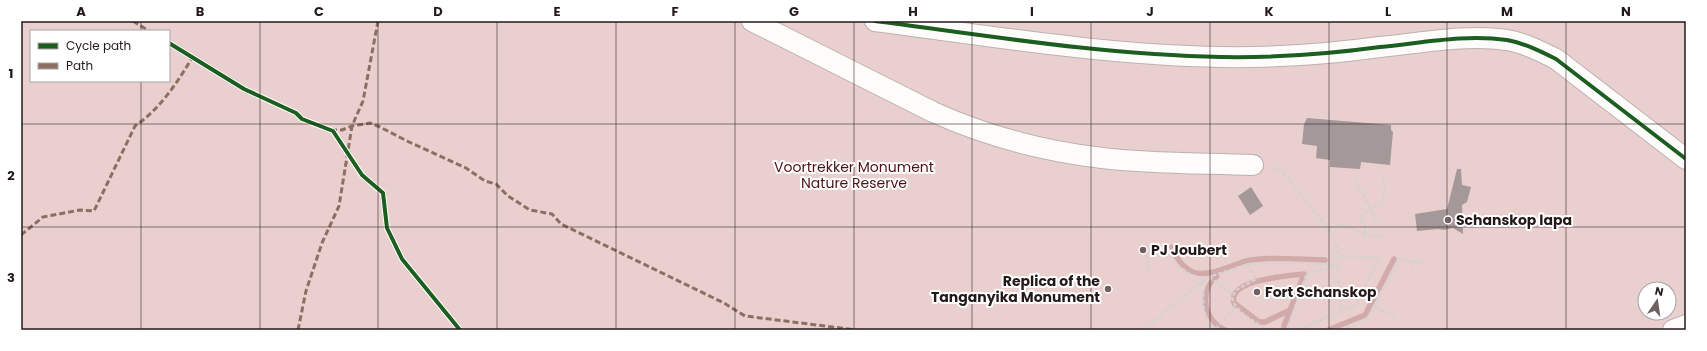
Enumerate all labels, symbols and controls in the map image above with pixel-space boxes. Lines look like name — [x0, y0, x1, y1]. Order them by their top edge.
text: A — [76, 2, 86, 21]
text: B — [196, 2, 205, 21]
text: C — [314, 2, 324, 21]
text: D — [433, 2, 443, 21]
text: E — [553, 2, 561, 21]
text: F — [671, 2, 679, 21]
text: G — [789, 2, 799, 21]
text: H — [908, 2, 918, 21]
text: I — [1030, 2, 1034, 21]
text: J — [1146, 2, 1154, 21]
text: K — [1264, 2, 1274, 21]
text: L — [1385, 2, 1391, 21]
text: M — [1501, 2, 1513, 21]
text: N — [1621, 2, 1631, 21]
legend — [30, 30, 170, 82]
text: Cycle path — [66, 37, 131, 54]
text: Path — [66, 57, 93, 74]
text: 1 — [9, 64, 13, 83]
park label: Voortrekker Monument Nature Reserve — [774, 157, 934, 193]
text: 2 — [7, 166, 15, 185]
place label: Schanskop lapa — [1456, 210, 1572, 230]
marker: Schanskop lapa — [1443, 215, 1453, 225]
place label: PJ Joubert — [1151, 240, 1227, 260]
marker: PJ Joubert — [1138, 245, 1148, 255]
text: 3 — [7, 268, 15, 287]
place label: Replica of the Tanganyika Monument — [931, 271, 1100, 307]
north arrow — [1637, 281, 1677, 321]
place label: Fort Schanskop — [1265, 282, 1377, 302]
text: N — [1653, 283, 1665, 300]
marker: Replica of the Tanganyika Monument — [1103, 284, 1113, 294]
marker: Fort Schanskop — [1252, 287, 1262, 297]

